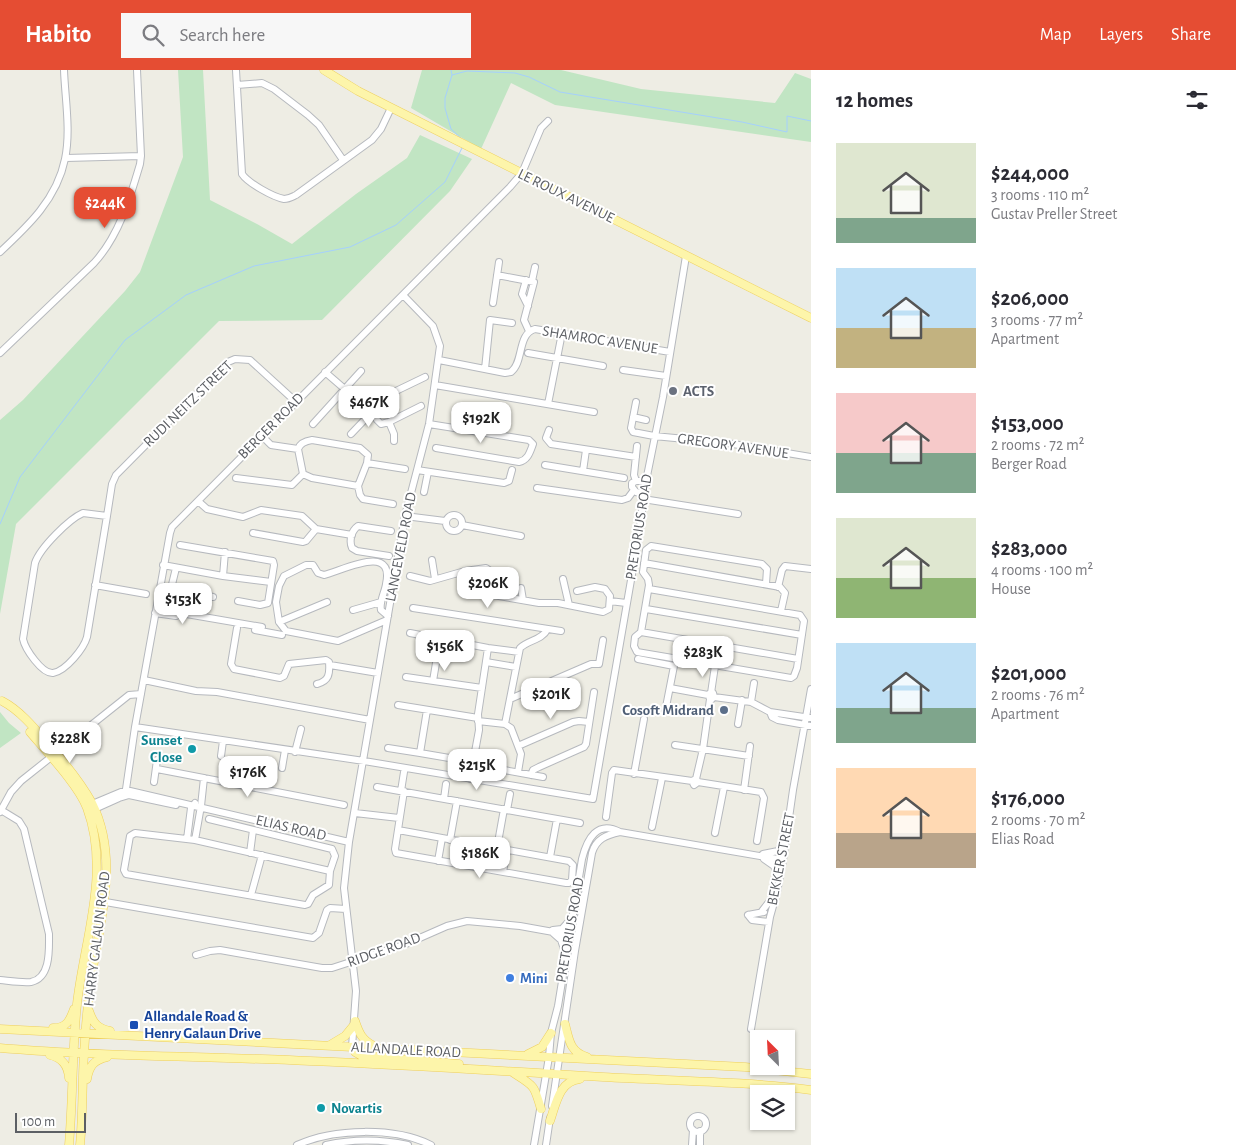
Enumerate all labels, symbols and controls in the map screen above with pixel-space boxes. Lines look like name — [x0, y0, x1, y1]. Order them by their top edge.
search box — [121, 13, 471, 58]
icon: search — [139, 21, 167, 49]
text: Habito — [25, 23, 91, 47]
text: Search here — [179, 26, 265, 45]
text: Map — [1040, 26, 1071, 44]
text: Layers — [1099, 26, 1143, 44]
text: Share — [1171, 26, 1211, 44]
icon: filters — [1183, 86, 1211, 114]
text: 12 homes — [836, 90, 913, 111]
icon: home — [876, 163, 936, 223]
text: $244,000 — [991, 163, 1069, 184]
street label: LE ROUX AVENUE — [515, 166, 617, 226]
pin: $244K — [70, 186, 140, 229]
text: 3 rooms · 110 m² — [991, 187, 1089, 203]
text: $244K — [85, 195, 125, 211]
text: Gustav Preller Street — [991, 206, 1117, 222]
icon: home — [876, 288, 936, 348]
text: $206,000 — [991, 288, 1069, 309]
text: 3 rooms · 77 m² — [991, 312, 1083, 328]
street label: SHAMROC AVENUE — [541, 323, 659, 357]
text: Apartment — [991, 331, 1059, 347]
street label: RUDI NEITZ STREET — [141, 358, 236, 450]
place label: ACTS — [683, 384, 714, 399]
marker: ACTS — [667, 385, 679, 397]
pin: $467K — [334, 386, 404, 428]
street label: BERGER ROAD — [235, 390, 307, 462]
text: $467K — [349, 394, 389, 410]
pin: $192K — [446, 402, 516, 444]
text: $192K — [462, 410, 500, 426]
icon: home — [876, 413, 936, 473]
text: $153,000 — [991, 413, 1064, 434]
street label: GREGORY AVENUE — [676, 431, 790, 461]
text: 2 rooms · 72 m² — [991, 437, 1084, 453]
text: Berger Road — [991, 456, 1067, 472]
street label: PRETORIUS ROAD — [623, 473, 655, 581]
street label: LANGEVELD ROAD — [383, 491, 419, 603]
icon: home — [876, 538, 936, 598]
text: $283,000 — [991, 538, 1067, 559]
text: 4 rooms · 100 m² — [991, 562, 1093, 578]
pin: $206K — [453, 566, 523, 609]
text: $206K — [468, 575, 508, 591]
text: House — [991, 581, 1031, 597]
pin: $153K — [148, 582, 218, 625]
text: $153K — [165, 591, 201, 607]
pin: $156K — [410, 630, 480, 672]
pin: $283K — [668, 636, 738, 678]
text: $156K — [427, 638, 463, 654]
text: $283K — [684, 644, 722, 660]
icon: home — [876, 663, 936, 723]
text: $201,000 — [991, 663, 1066, 684]
pin: $201K — [516, 678, 586, 720]
text: $201K — [532, 686, 570, 702]
text: 2 rooms · 76 m² — [991, 687, 1085, 703]
place label: Cosoft Midrand — [622, 703, 714, 718]
marker: Cosoft Midrand — [718, 704, 730, 716]
text: Apartment — [991, 706, 1059, 722]
pin: $228K — [35, 722, 105, 764]
text: $228K — [50, 730, 90, 746]
place label: Sunset Close — [141, 733, 182, 765]
marker: Sunset Close — [186, 743, 198, 755]
pin: $215K — [442, 748, 512, 791]
pin: $176K — [213, 756, 283, 798]
text: $215K — [459, 757, 495, 773]
text: $176K — [230, 764, 266, 780]
icon: home — [876, 788, 936, 848]
text: $176,000 — [991, 788, 1065, 809]
street label: BEKKER STREET — [765, 811, 797, 907]
text: 2 rooms · 70 m² — [991, 812, 1085, 828]
street label: ELIAS ROAD — [254, 813, 328, 843]
text: Elias Road — [991, 831, 1054, 847]
pin: $186K — [445, 836, 515, 879]
text: $186K — [461, 845, 499, 861]
street label: HARRY GALAUN ROAD — [81, 870, 113, 1007]
street label: PRETORIUS ROAD — [553, 876, 587, 984]
street label: RIDGE ROAD — [345, 930, 423, 970]
place label: Mini — [520, 971, 548, 986]
marker: Mini — [504, 972, 516, 984]
place label: Allandale Road & Henry Galaun Drive — [144, 1009, 261, 1041]
marker: Allandale Road & Henry Galaun Drive — [128, 1019, 140, 1031]
north arrow — [750, 1030, 795, 1075]
map controls — [750, 1030, 795, 1130]
street label: ALLANDALE ROAD — [351, 1040, 462, 1060]
button: layers — [750, 1085, 795, 1130]
place label: Novartis — [331, 1101, 382, 1116]
marker: Novartis — [315, 1102, 327, 1114]
scale bar — [15, 1110, 86, 1133]
text: 100 m — [22, 1115, 55, 1129]

